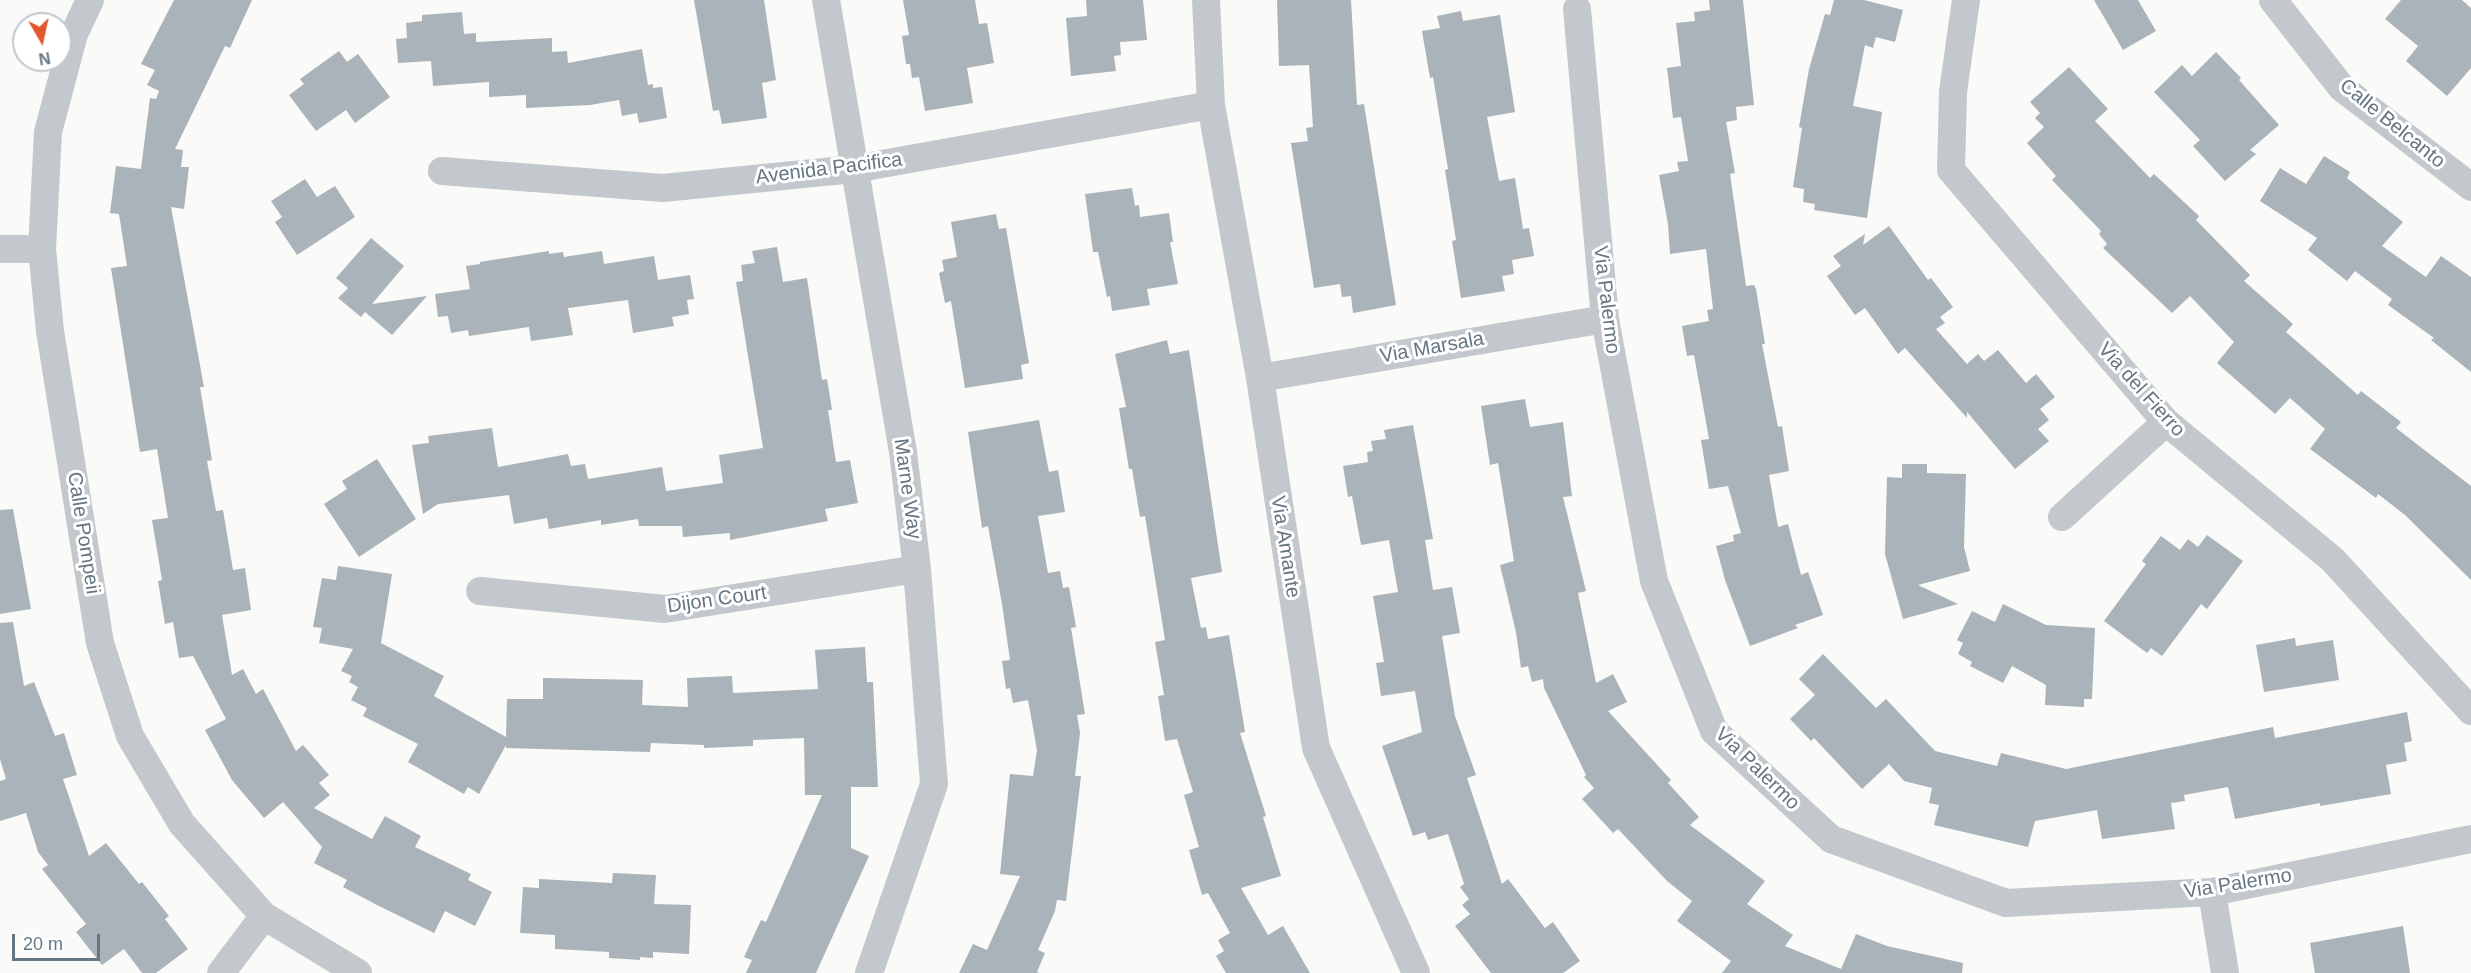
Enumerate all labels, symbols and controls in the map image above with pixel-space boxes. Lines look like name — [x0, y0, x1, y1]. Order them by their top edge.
north arrow — [12, 12, 72, 72]
text: N — [38, 49, 52, 68]
street label: Calle Belcanto — [2334, 74, 2450, 174]
street label: Avenida Pacifica — [754, 148, 904, 190]
street label: Via Palermo — [1587, 245, 1625, 355]
street label: Via Marsala — [1378, 327, 1486, 369]
street label: Via del Fierro — [2092, 338, 2190, 442]
street label: Marne Way — [888, 437, 926, 541]
street label: Calle Pompeii — [61, 470, 105, 596]
street label: Via Amante — [1265, 494, 1305, 600]
street label: Dijon Court — [666, 581, 768, 619]
street label: Via Palermo — [1710, 723, 1804, 815]
street label: Via Palermo — [2183, 864, 2293, 904]
scale bar — [15, 922, 104, 960]
text: 20 m — [23, 934, 63, 954]

